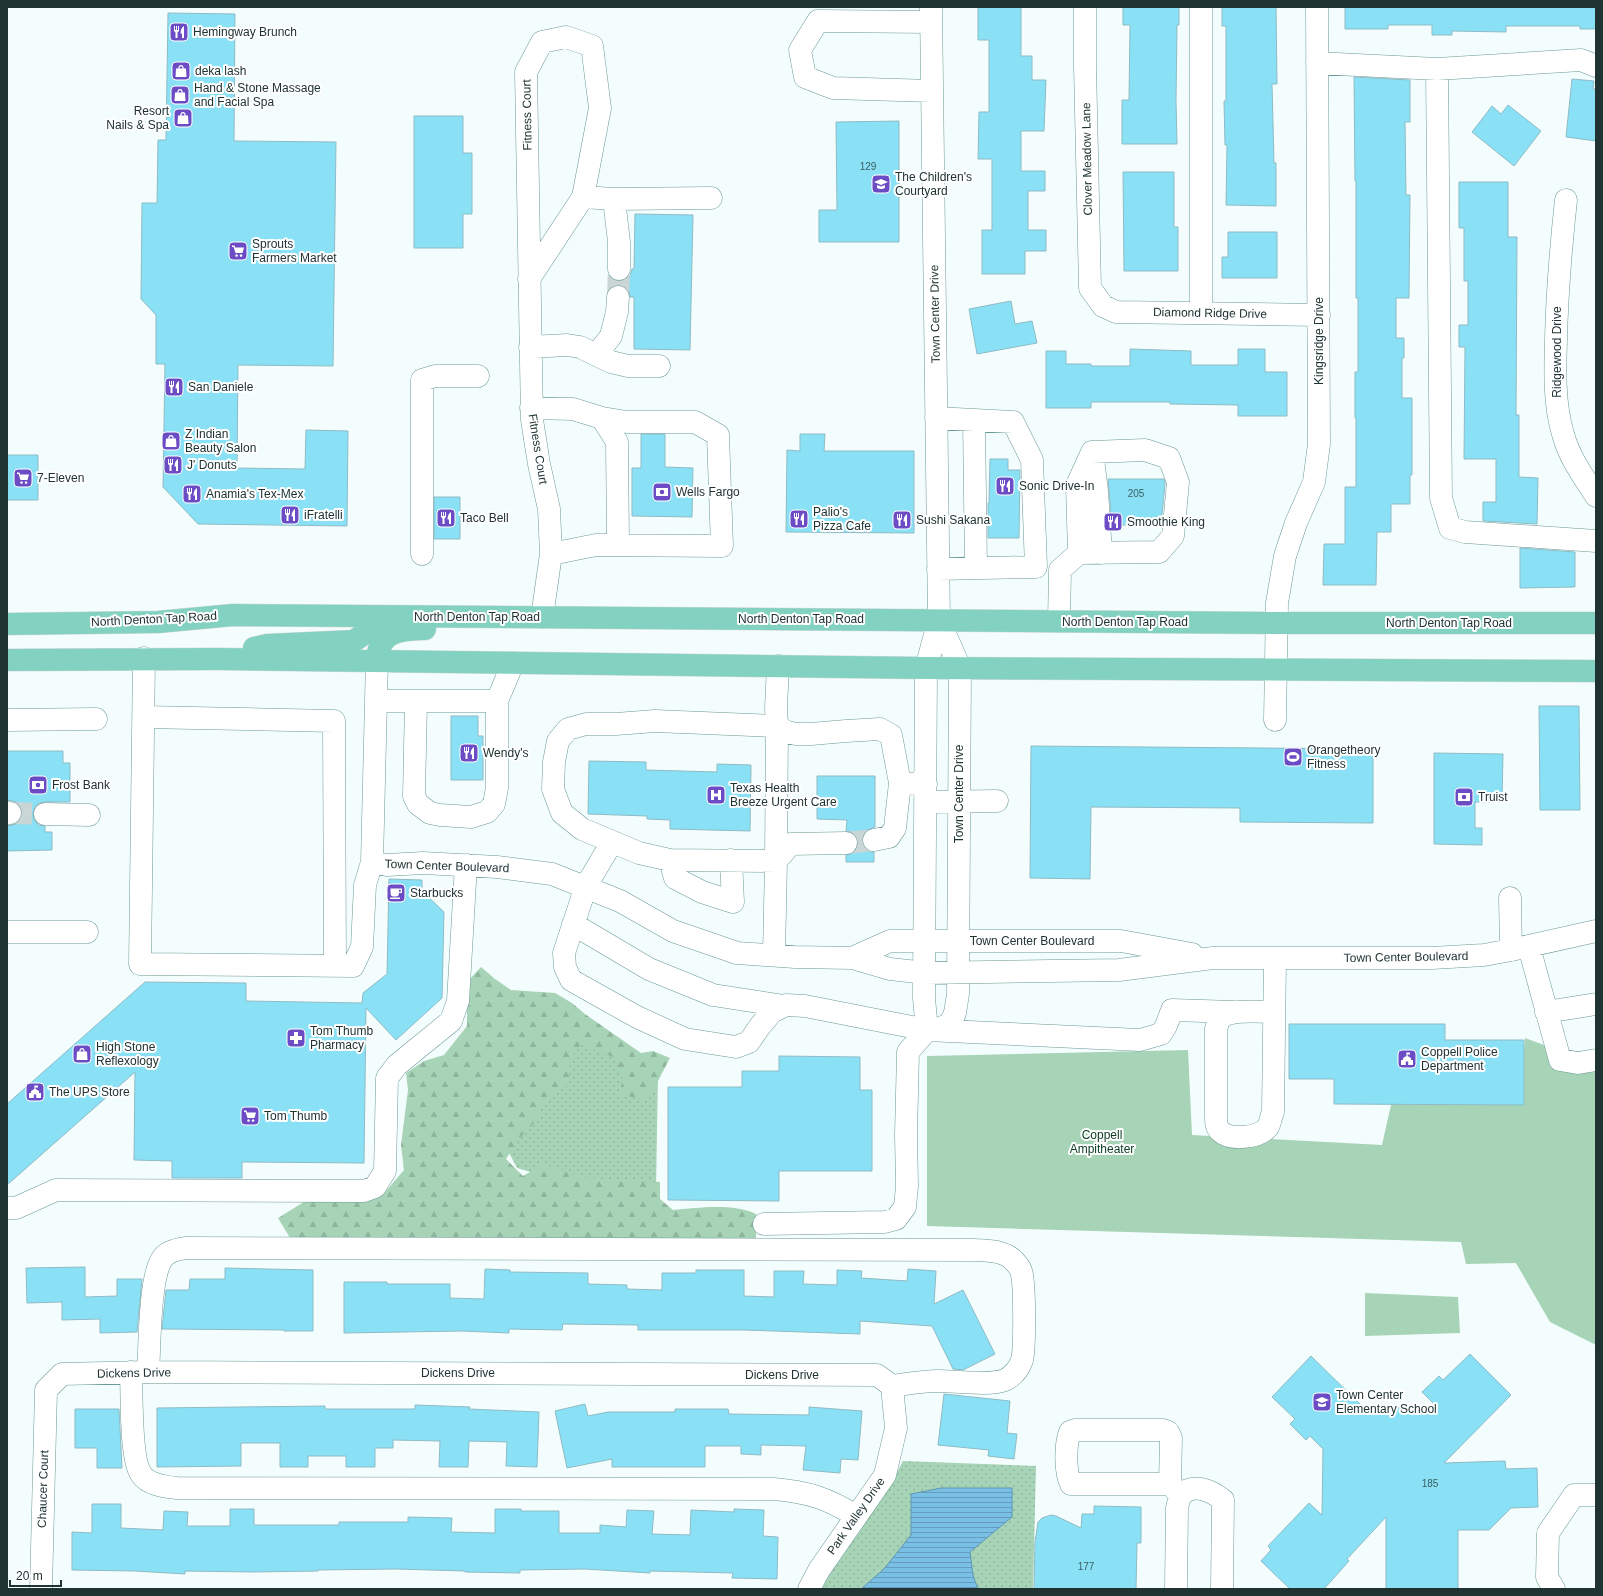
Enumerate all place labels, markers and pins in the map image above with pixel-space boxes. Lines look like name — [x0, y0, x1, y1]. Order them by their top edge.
restaurant icon: Hemingway Brunch — [168, 21, 190, 43]
place label: Hemingway Brunch — [193, 25, 297, 39]
shop icon: deka lash — [170, 60, 192, 82]
place label: deka lash — [195, 64, 246, 78]
place label: Hand & Stone Massage and Facial Spa — [194, 81, 321, 109]
shop icon: Hand & Stone Massage and Facial Spa — [169, 84, 191, 106]
place label: Resort Nails & Spa — [106, 104, 170, 132]
shop icon: Resort Nails & Spa — [172, 107, 194, 129]
place label: The Children's Courtyard — [895, 170, 972, 198]
school or university icon: The Children's Courtyard — [870, 173, 892, 195]
place label: Sprouts Farmers Market — [252, 237, 337, 265]
supermarket icon: Sprouts Farmers Market — [227, 240, 249, 262]
restaurant icon: San Daniele — [163, 376, 185, 398]
place label: San Daniele — [188, 380, 254, 394]
place label: Z Indian Beauty Salon — [185, 427, 256, 455]
shop icon: Z Indian Beauty Salon — [160, 430, 182, 452]
restaurant icon: J' Donuts — [162, 454, 184, 476]
place label: J' Donuts — [187, 458, 237, 472]
supermarket icon: 7-Eleven — [12, 467, 34, 489]
place label: 7-Eleven — [37, 471, 84, 485]
restaurant icon: Sonic Drive-In — [994, 475, 1016, 497]
place label: Sonic Drive-In — [1019, 479, 1094, 493]
bank icon: Wells Fargo — [651, 481, 673, 503]
restaurant icon: Anamia's Tex-Mex — [181, 483, 203, 505]
place label: Wells Fargo — [676, 485, 740, 499]
place label: Anamia's Tex-Mex — [206, 487, 303, 501]
restaurant icon: iFratelli — [279, 504, 301, 526]
place label: Palio's Pizza Cafe — [813, 505, 871, 533]
restaurant icon: Taco Bell — [435, 507, 457, 529]
place label: iFratelli — [304, 508, 343, 522]
restaurant icon: Palio's Pizza Cafe — [788, 508, 810, 530]
restaurant icon: Sushi Sakana — [891, 509, 913, 531]
place label: Taco Bell — [460, 511, 509, 525]
restaurant icon: Smoothie King — [1102, 511, 1124, 533]
place label: Sushi Sakana — [916, 513, 990, 527]
place label: Smoothie King — [1127, 515, 1205, 529]
restaurant icon: Wendy's — [458, 742, 480, 764]
place label: Orangetheory Fitness — [1307, 743, 1380, 771]
place label: Wendy's — [483, 746, 528, 760]
sports icon: Orangetheory Fitness — [1282, 746, 1304, 768]
bank icon: Frost Bank — [27, 774, 49, 796]
place label: Frost Bank — [52, 778, 111, 792]
place label: Texas Health Breeze Urgent Care — [730, 781, 837, 809]
hospital icon: Texas Health Breeze Urgent Care — [705, 784, 727, 806]
bank icon: Truist — [1453, 786, 1475, 808]
place label: Truist — [1478, 790, 1508, 804]
cafe icon: Starbucks — [385, 882, 407, 904]
place label: Starbucks — [410, 886, 463, 900]
place label: Tom Thumb Pharmacy — [310, 1024, 373, 1052]
pharmacy icon: Tom Thumb Pharmacy — [285, 1027, 307, 1049]
place label: High Stone Reflexology — [96, 1040, 159, 1068]
shop icon: High Stone Reflexology — [71, 1043, 93, 1065]
place label: Coppell Police Department — [1421, 1045, 1498, 1073]
public building icon: Coppell Police Department — [1396, 1048, 1418, 1070]
public building icon: The UPS Store — [24, 1081, 46, 1103]
place label: The UPS Store — [49, 1085, 130, 1099]
supermarket icon: Tom Thumb — [239, 1105, 261, 1127]
place label: Tom Thumb — [264, 1109, 327, 1123]
place label: Town Center Elementary School — [1336, 1388, 1437, 1416]
school or university icon: Town Center Elementary School — [1311, 1391, 1333, 1413]

